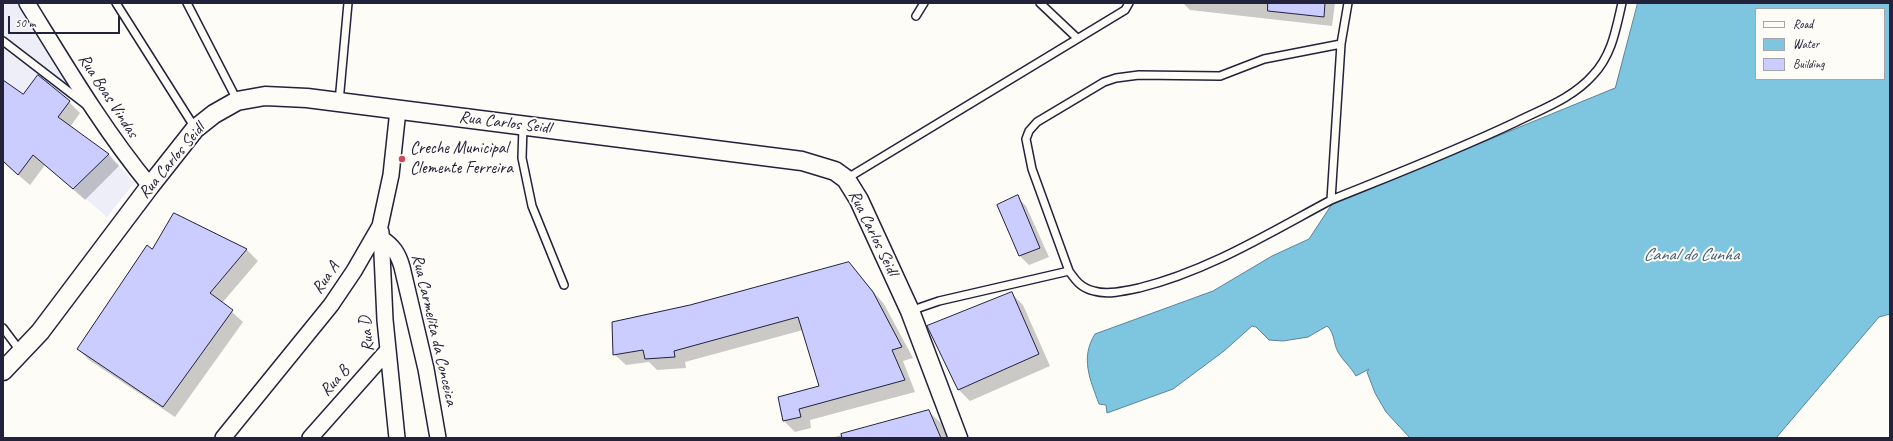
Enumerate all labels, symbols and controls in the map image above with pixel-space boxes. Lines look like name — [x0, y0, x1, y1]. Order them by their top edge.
scale bar — [10, 8, 122, 34]
legend — [1755, 8, 1885, 80]
text: 50 m — [15, 15, 35, 31]
text: Road — [1793, 16, 1813, 32]
text: Water — [1793, 36, 1819, 52]
street label: Rua Boas Vindas — [73, 50, 143, 142]
text: Building — [1793, 56, 1825, 72]
street label: Rua Carlos Seidl — [458, 107, 552, 139]
street label: Rua Carlos Seidl — [134, 119, 210, 203]
place label: Creche Municipal Clemente Ferreira — [410, 139, 513, 179]
marker: Creche Municipal Clemente Ferreira — [397, 154, 407, 164]
street label: Rua Carlos Seidl — [844, 187, 902, 279]
water label: Canal do Cunha — [1643, 244, 1739, 266]
street label: Rua Carmelita da Conceica — [407, 252, 461, 408]
street label: Rua A — [308, 258, 344, 298]
street label: Rua D — [355, 315, 379, 353]
street label: Rua B — [316, 361, 354, 401]

